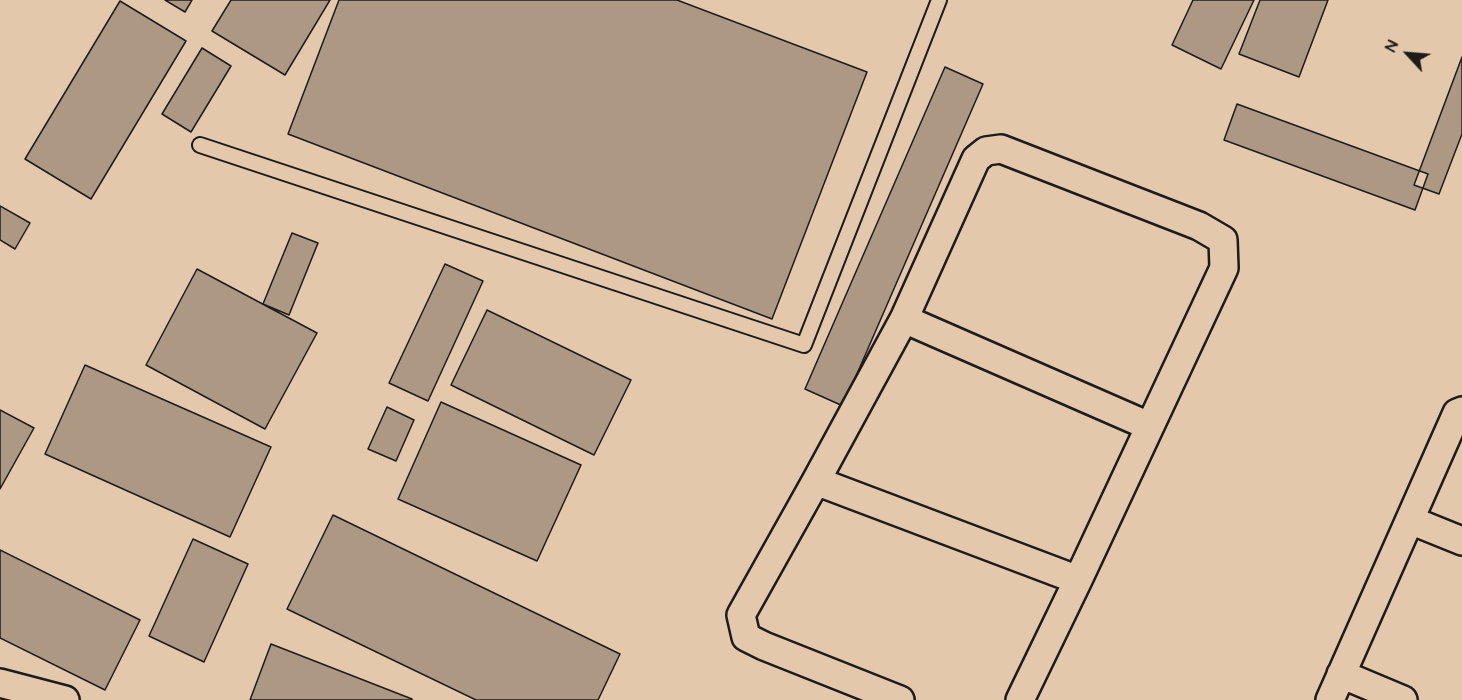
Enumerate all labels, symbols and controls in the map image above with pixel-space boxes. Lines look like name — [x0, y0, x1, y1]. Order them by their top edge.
north arrow — [1378, 24, 1438, 84]
text: N — [1380, 37, 1404, 55]

